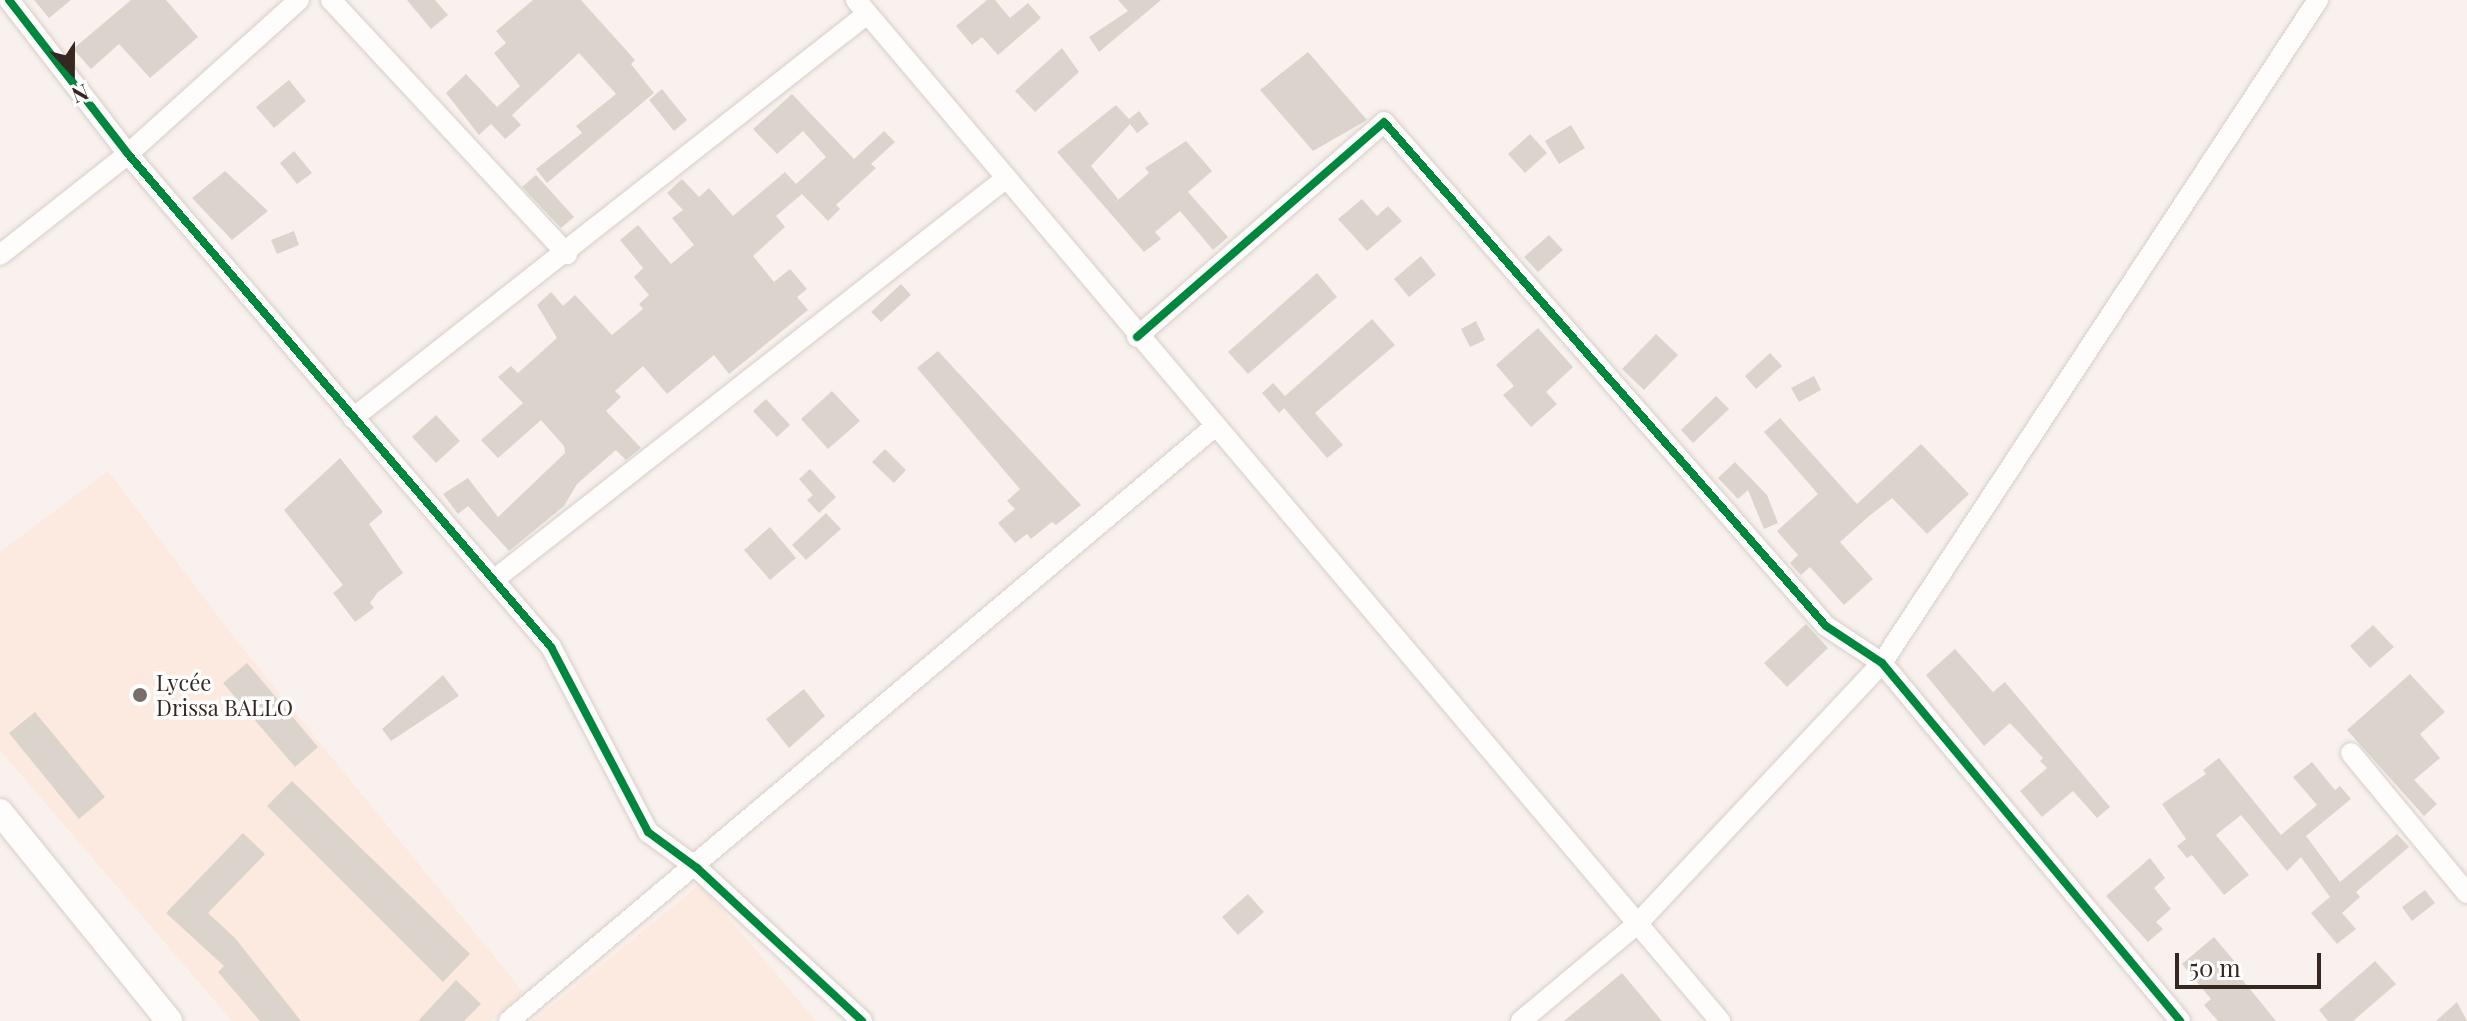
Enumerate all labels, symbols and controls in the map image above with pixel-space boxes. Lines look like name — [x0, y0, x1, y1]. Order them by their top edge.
north arrow — [32, 32, 112, 112]
text: N — [68, 78, 93, 111]
place label: Lycée Drissa BALLO — [156, 669, 293, 720]
marker: Lycée Drissa BALLO — [131, 686, 149, 704]
scale bar — [2179, 937, 2325, 987]
text: 50 m — [2189, 951, 2241, 983]

